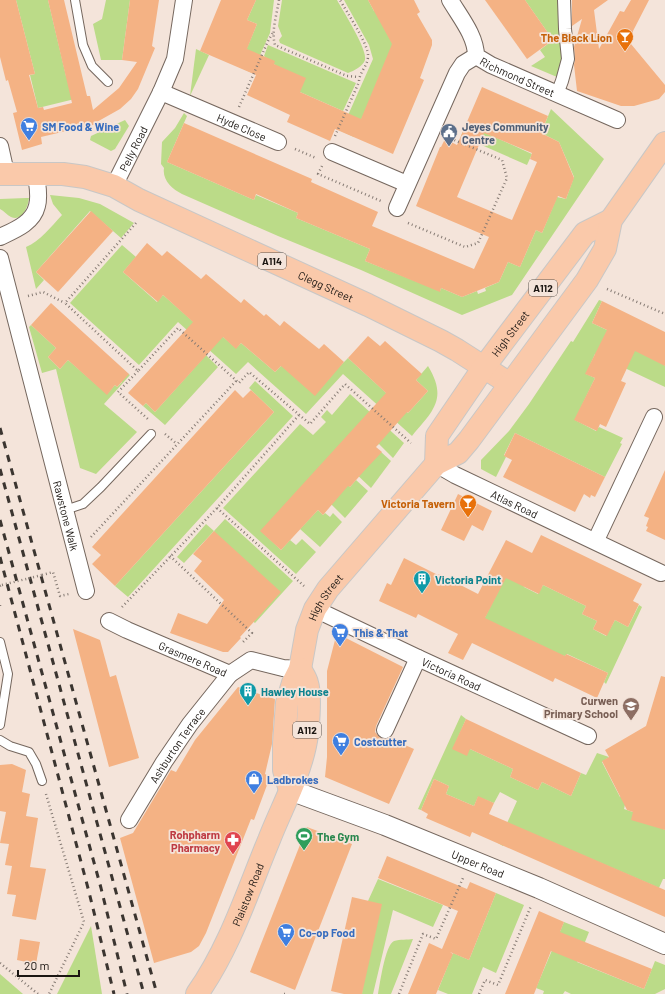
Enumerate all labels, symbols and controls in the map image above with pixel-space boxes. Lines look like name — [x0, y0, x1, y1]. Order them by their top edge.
bar icon: The Black Lion — [615, 27, 635, 52]
place label: The Black Lion — [541, 31, 612, 44]
street label: Richmond Street — [478, 54, 557, 99]
street label: Hyde Close — [215, 110, 269, 143]
supermarket icon: SM Food & Wine — [19, 116, 39, 141]
place label: SM Food & Wine — [42, 120, 119, 133]
place label: Jeyes Community Centre — [462, 120, 549, 146]
public building icon: Jeyes Community Centre — [439, 122, 459, 147]
street label: Pelly Road — [116, 124, 150, 173]
road number: A114 — [258, 253, 286, 269]
street label: Clegg Street — [296, 268, 356, 304]
road number: A112 — [529, 280, 557, 296]
street label: High Street — [488, 308, 531, 359]
street label: Rawstone Walk — [51, 479, 82, 552]
street label: Atlas Road — [489, 487, 540, 520]
bar icon: Victoria Tavern — [458, 493, 478, 518]
place label: Victoria Tavern — [381, 497, 455, 510]
building icon: Victoria Point — [412, 569, 432, 594]
street label: High Street — [305, 571, 345, 622]
place label: Victoria Point — [435, 573, 501, 586]
supermarket icon: This & That — [330, 622, 350, 647]
place label: This & That — [353, 626, 408, 639]
street label: Grasmere Road — [157, 638, 229, 679]
street label: Victoria Road — [420, 654, 483, 693]
building icon: Hawley House — [238, 681, 258, 706]
place label: Hawley House — [261, 685, 329, 698]
place label: Curwen Primary School — [544, 694, 618, 720]
school or university icon: Curwen Primary School — [621, 696, 641, 721]
street label: Ashburton Terrace — [147, 705, 207, 785]
road number: A112 — [293, 722, 321, 738]
supermarket icon: Costcutter — [331, 731, 351, 756]
place label: Costcutter — [354, 735, 408, 748]
shop icon: Ladbrokes — [244, 769, 264, 794]
place label: Ladbrokes — [267, 773, 319, 786]
sports icon: The Gym — [294, 826, 314, 851]
place label: Rohpharm Pharmacy — [170, 828, 220, 854]
pharmacy icon: Rohpharm Pharmacy — [223, 830, 243, 855]
place label: The Gym — [317, 830, 359, 843]
street label: Upper Road — [450, 847, 506, 880]
street label: Plaistow Road — [229, 861, 266, 928]
supermarket icon: Co-op Food — [276, 922, 296, 947]
place label: Co-op Food — [299, 926, 355, 939]
scale bar — [18, 952, 79, 978]
text: 20 m — [24, 958, 50, 972]

